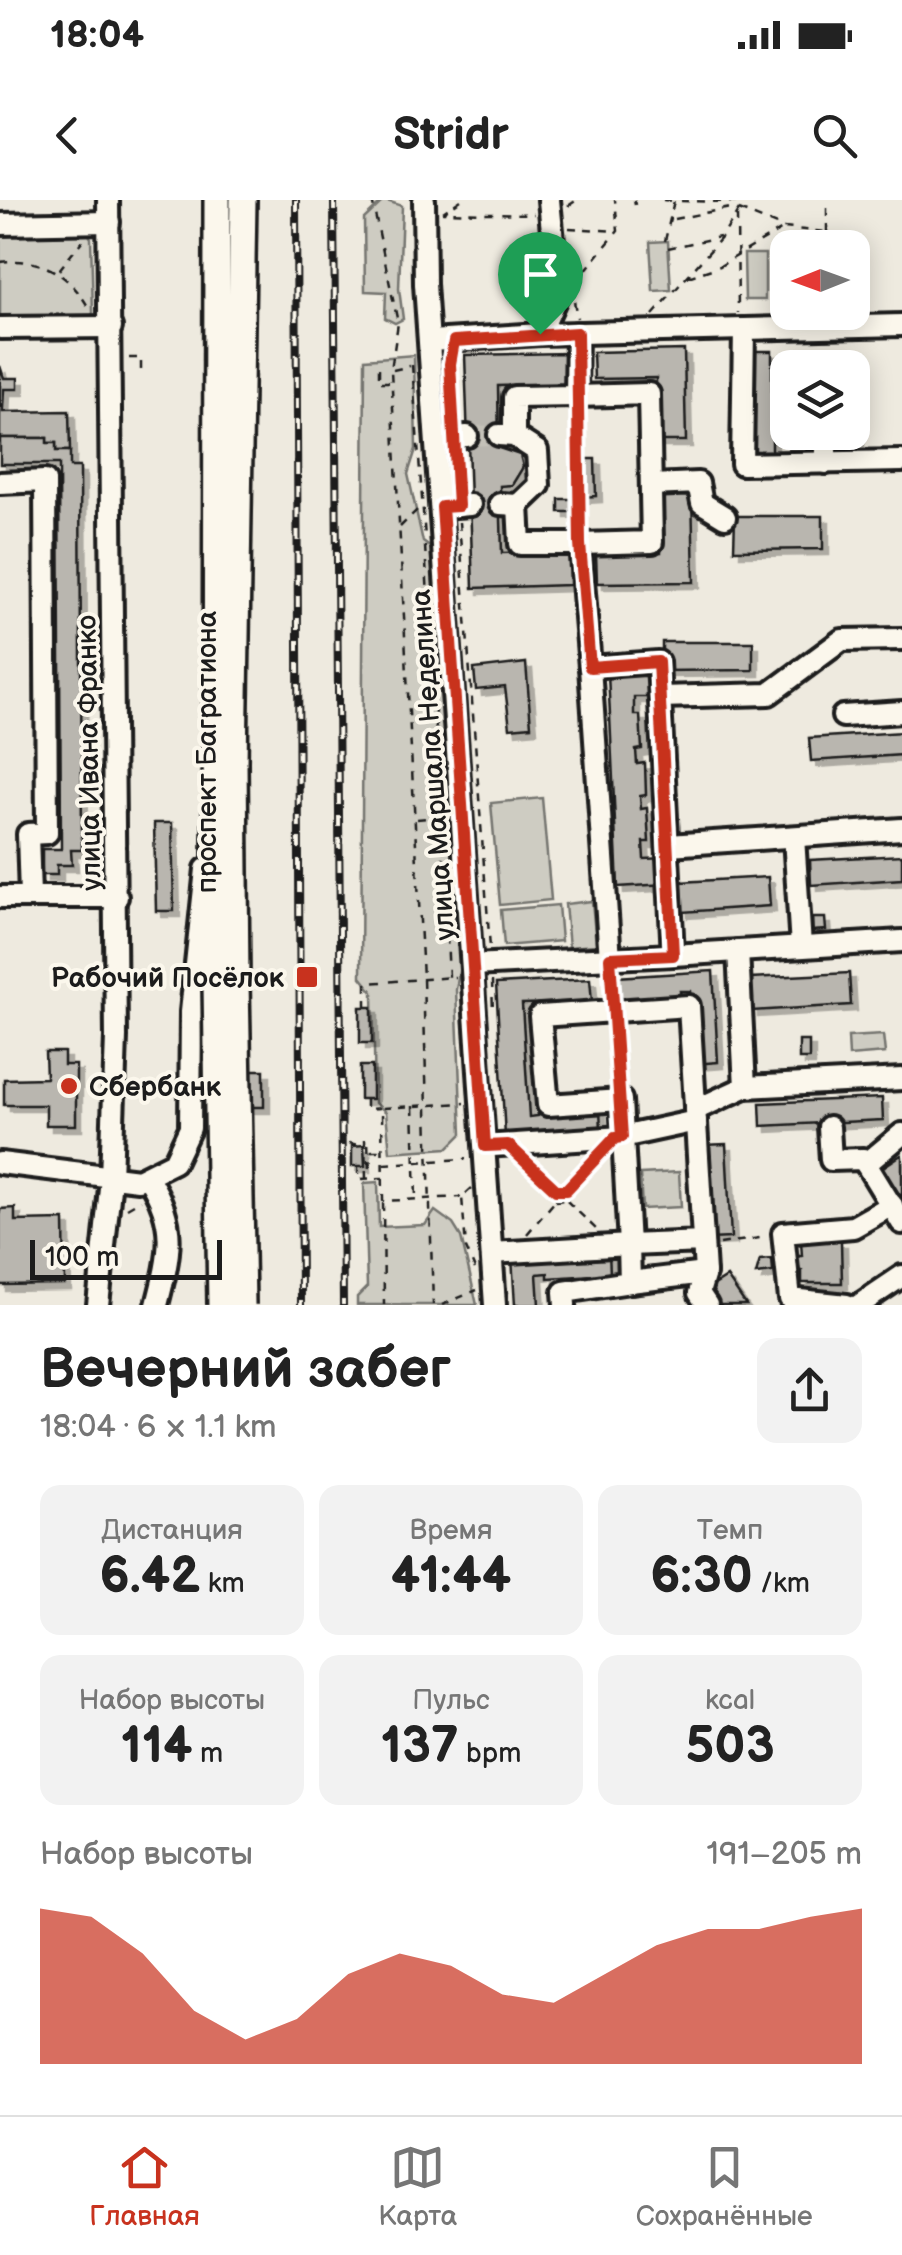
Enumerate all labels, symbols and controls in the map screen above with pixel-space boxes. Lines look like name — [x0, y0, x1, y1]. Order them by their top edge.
text: 18:04 — [50, 13, 144, 58]
icon: back — [40, 108, 95, 163]
text: Stridr — [393, 108, 509, 163]
icon: search — [807, 108, 862, 163]
north arrow — [770, 230, 870, 330]
map controls — [770, 230, 870, 450]
pin — [498, 232, 583, 335]
icon: arrive — [513, 247, 568, 302]
button: layers — [770, 350, 870, 450]
street label: улица Маршала Неделина — [405, 588, 462, 942]
street label: проспект Багратиона — [191, 610, 224, 893]
street label: улица Ивана Франко — [71, 615, 108, 891]
place label: Рабочий Посёлок — [51, 962, 285, 995]
marker: Рабочий Посёлок — [294, 964, 320, 990]
place label: Сбербанк — [89, 1071, 222, 1104]
marker: Сбербанк — [58, 1075, 80, 1097]
scale bar — [30, 1235, 222, 1280]
text: 100 m — [45, 1241, 119, 1274]
text: Вечерний забег — [40, 1337, 451, 1404]
button: share — [757, 1338, 862, 1443]
text: 18:04 · 6 × 1.1 km — [40, 1408, 277, 1447]
text: Дистанция — [101, 1514, 243, 1547]
text: Время — [409, 1514, 493, 1547]
text: Темп — [697, 1514, 763, 1547]
text: 6.42 — [99, 1547, 200, 1607]
text: 41:44 — [391, 1547, 511, 1607]
text: 6:30 — [650, 1547, 753, 1607]
text: km — [200, 1567, 245, 1600]
text: /km — [753, 1567, 810, 1600]
text: Набор высоты — [79, 1684, 265, 1717]
text: Пульс — [412, 1684, 490, 1717]
text: kcal — [705, 1684, 755, 1717]
text: 114 — [121, 1717, 192, 1777]
text: 137 — [381, 1717, 459, 1777]
text: 503 — [685, 1717, 775, 1777]
text: m — [192, 1737, 223, 1770]
text: bpm — [459, 1737, 521, 1770]
text: Набор высоты — [40, 1835, 253, 1874]
text: 191–205 m — [707, 1835, 862, 1874]
tab: Главная — [89, 2140, 200, 2233]
tab: Карта — [378, 2140, 457, 2233]
tab: Сохранённые — [636, 2140, 813, 2233]

